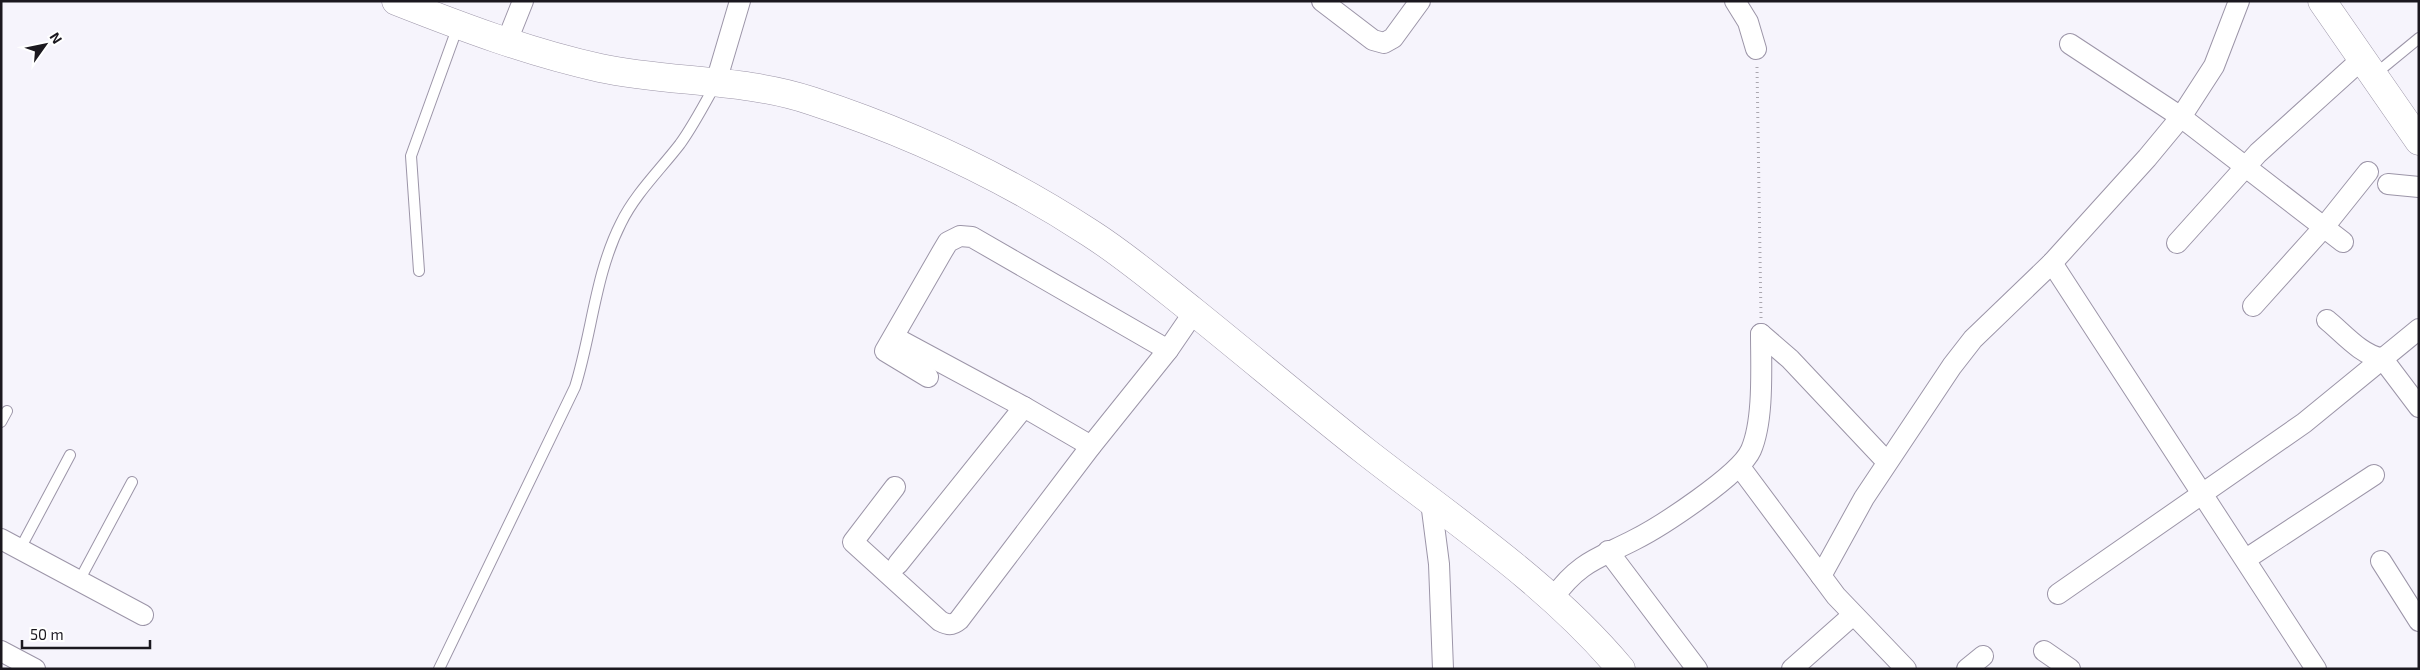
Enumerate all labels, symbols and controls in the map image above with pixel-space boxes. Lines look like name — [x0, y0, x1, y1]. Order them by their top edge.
north arrow — [20, 20, 70, 70]
text: N — [46, 29, 66, 47]
scale bar — [22, 618, 150, 650]
text: 50 m — [30, 625, 64, 643]

